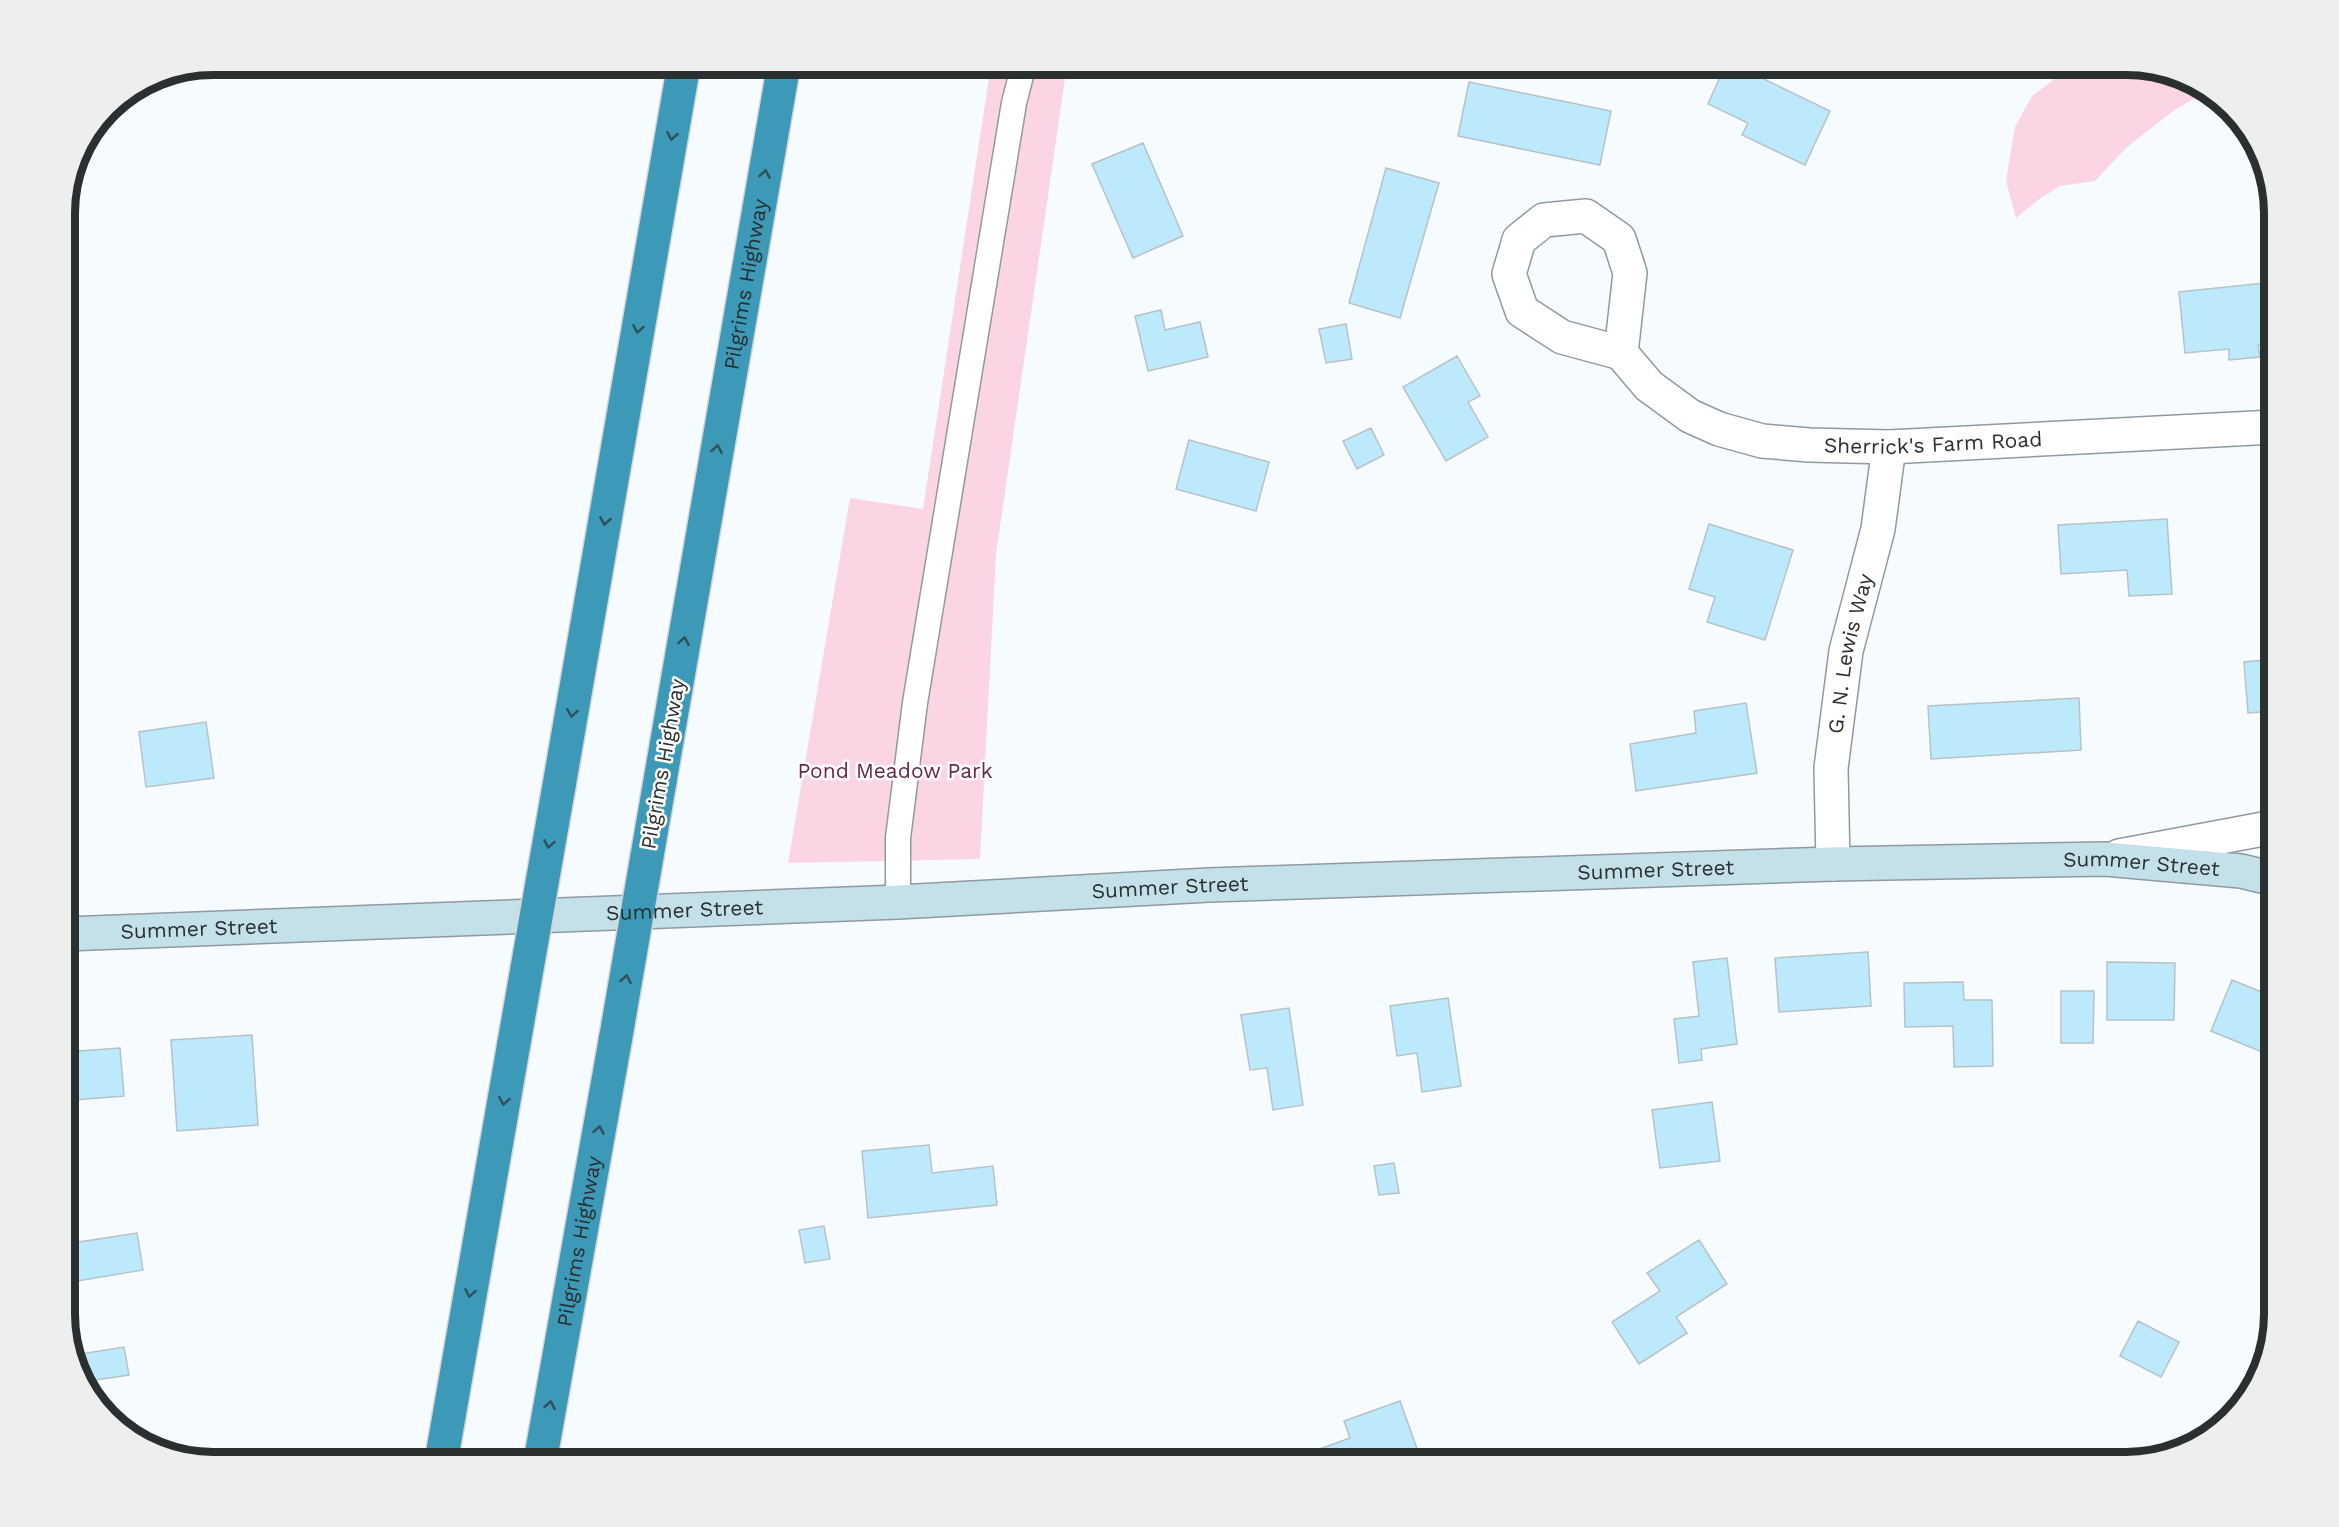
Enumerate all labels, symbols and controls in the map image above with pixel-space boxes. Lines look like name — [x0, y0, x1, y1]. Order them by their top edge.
one-way arrow — [666, 132, 678, 141]
one-way arrow — [758, 169, 771, 179]
street label: Pilgrims Highway — [718, 197, 772, 372]
one-way arrow — [632, 323, 645, 333]
street label: Sherrick's Farm Road — [1824, 426, 2043, 459]
one-way arrow — [711, 444, 723, 453]
one-way arrow — [599, 515, 612, 525]
street label: G. N. Lewis Way — [1823, 571, 1878, 735]
one-way arrow — [678, 636, 690, 645]
street label: Pilgrims Highway — [635, 676, 690, 851]
one-way arrow — [566, 708, 578, 717]
park label: Pond Meadow Park — [797, 758, 993, 783]
one-way arrow — [543, 839, 556, 849]
street label: Summer Street — [2063, 846, 2221, 881]
street label: Summer Street — [1577, 854, 1735, 885]
street label: Summer Street — [1091, 871, 1249, 903]
street label: Summer Street — [606, 894, 764, 925]
street label: Summer Street — [120, 913, 278, 944]
one-way arrow — [619, 974, 632, 984]
one-way arrow — [498, 1096, 511, 1106]
one-way arrow — [592, 1126, 605, 1136]
street label: Pilgrims Highway — [551, 1154, 606, 1329]
one-way arrow — [465, 1288, 477, 1298]
one-way arrow — [543, 1400, 556, 1410]

